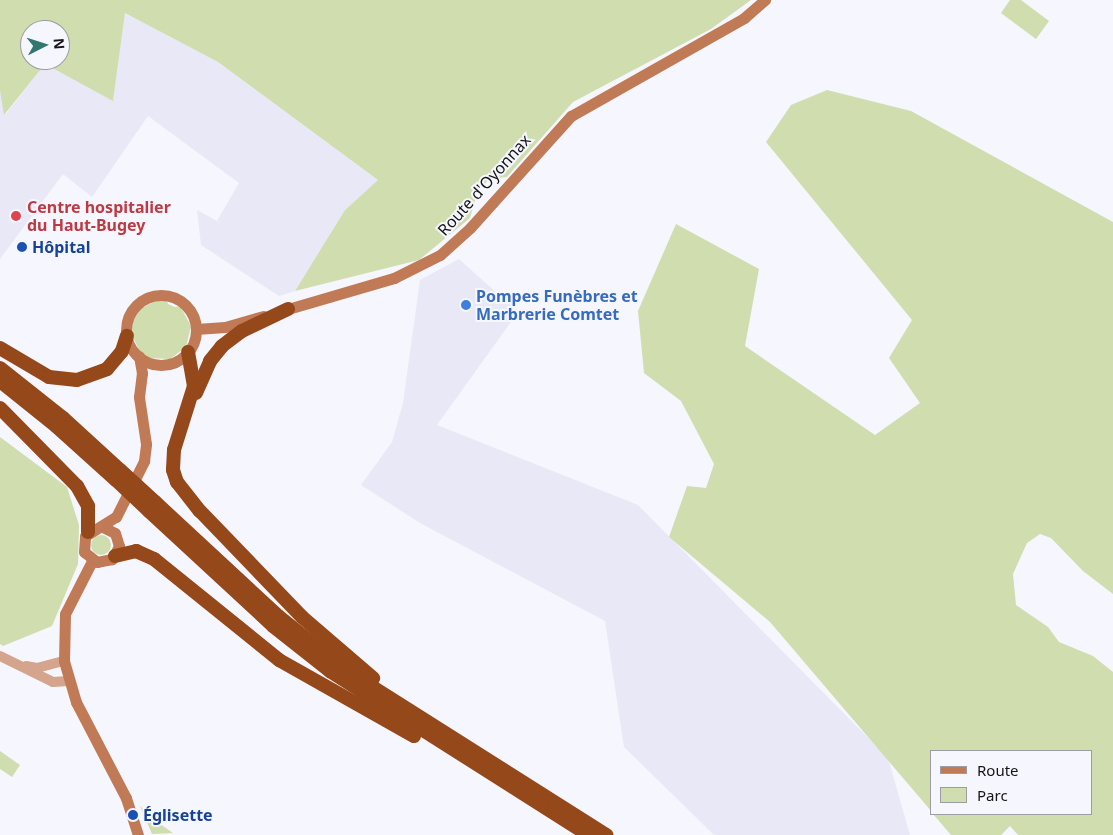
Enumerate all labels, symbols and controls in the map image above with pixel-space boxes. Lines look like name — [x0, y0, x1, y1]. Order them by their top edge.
north arrow — [20, 20, 70, 70]
text: N — [49, 37, 69, 50]
street label: Route d'Oyonnax — [434, 130, 534, 240]
place label: Centre hospitalier du Haut-Bugey — [27, 197, 171, 235]
marker: Centre hospitalier du Haut-Bugey — [9, 209, 23, 223]
place label: Hôpital — [32, 237, 90, 257]
marker: Hôpital — [16, 241, 28, 253]
place label: Pompes Funèbres et Marbrerie Comtet — [476, 286, 638, 324]
marker: Pompes Funèbres et Marbrerie Comtet — [460, 299, 472, 311]
legend — [930, 750, 1093, 815]
text: Route — [977, 760, 1019, 780]
text: Parc — [977, 785, 1008, 805]
place label: Églisette — [143, 805, 213, 825]
marker: Églisette — [127, 809, 139, 821]

